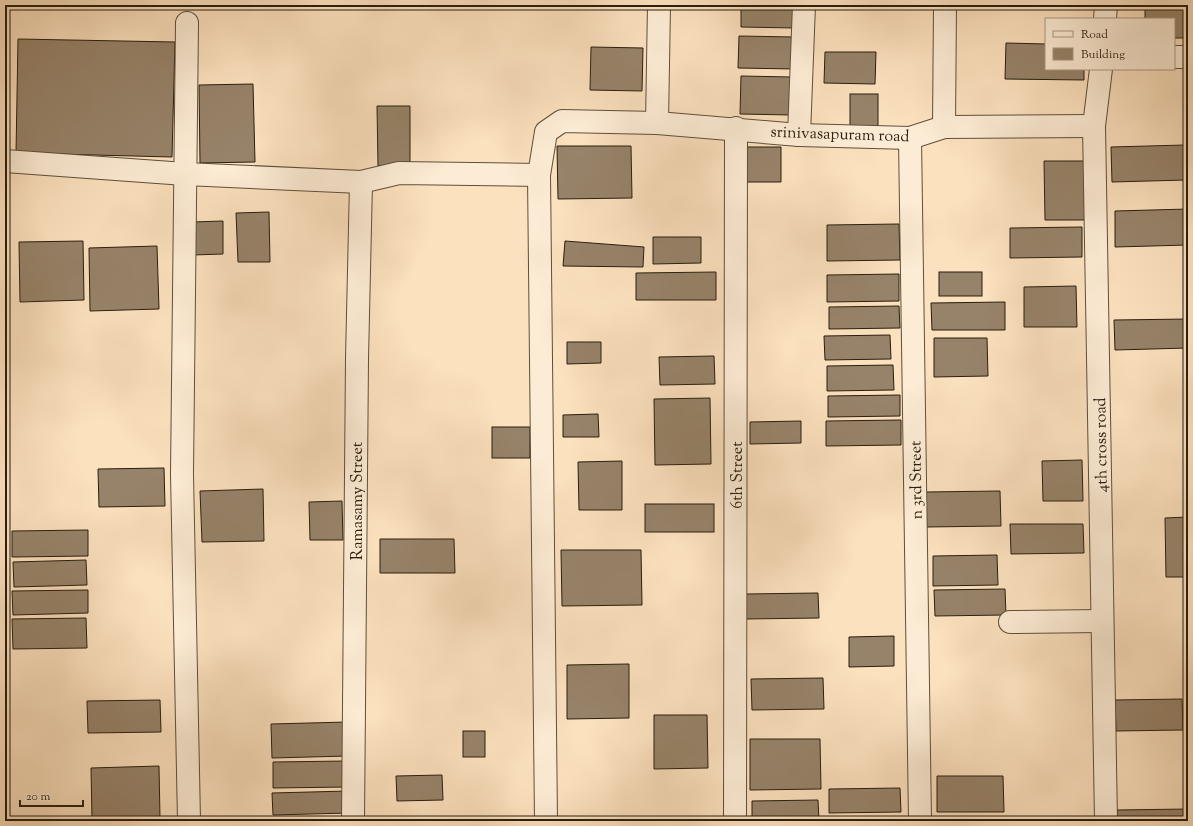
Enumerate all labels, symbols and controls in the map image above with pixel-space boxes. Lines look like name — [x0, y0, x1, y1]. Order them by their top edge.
legend — [1045, 18, 1175, 70]
text: Road — [1081, 26, 1108, 44]
text: Building — [1081, 46, 1125, 64]
street label: srinivasapuram road — [770, 122, 910, 149]
street label: 4th cross road — [1090, 397, 1115, 493]
street label: n 3rd Street — [905, 440, 930, 520]
street label: Ramasamy Street — [347, 441, 370, 560]
street label: 6th Street — [727, 441, 750, 509]
scale bar — [20, 782, 83, 808]
text: 20 m — [26, 788, 51, 806]

